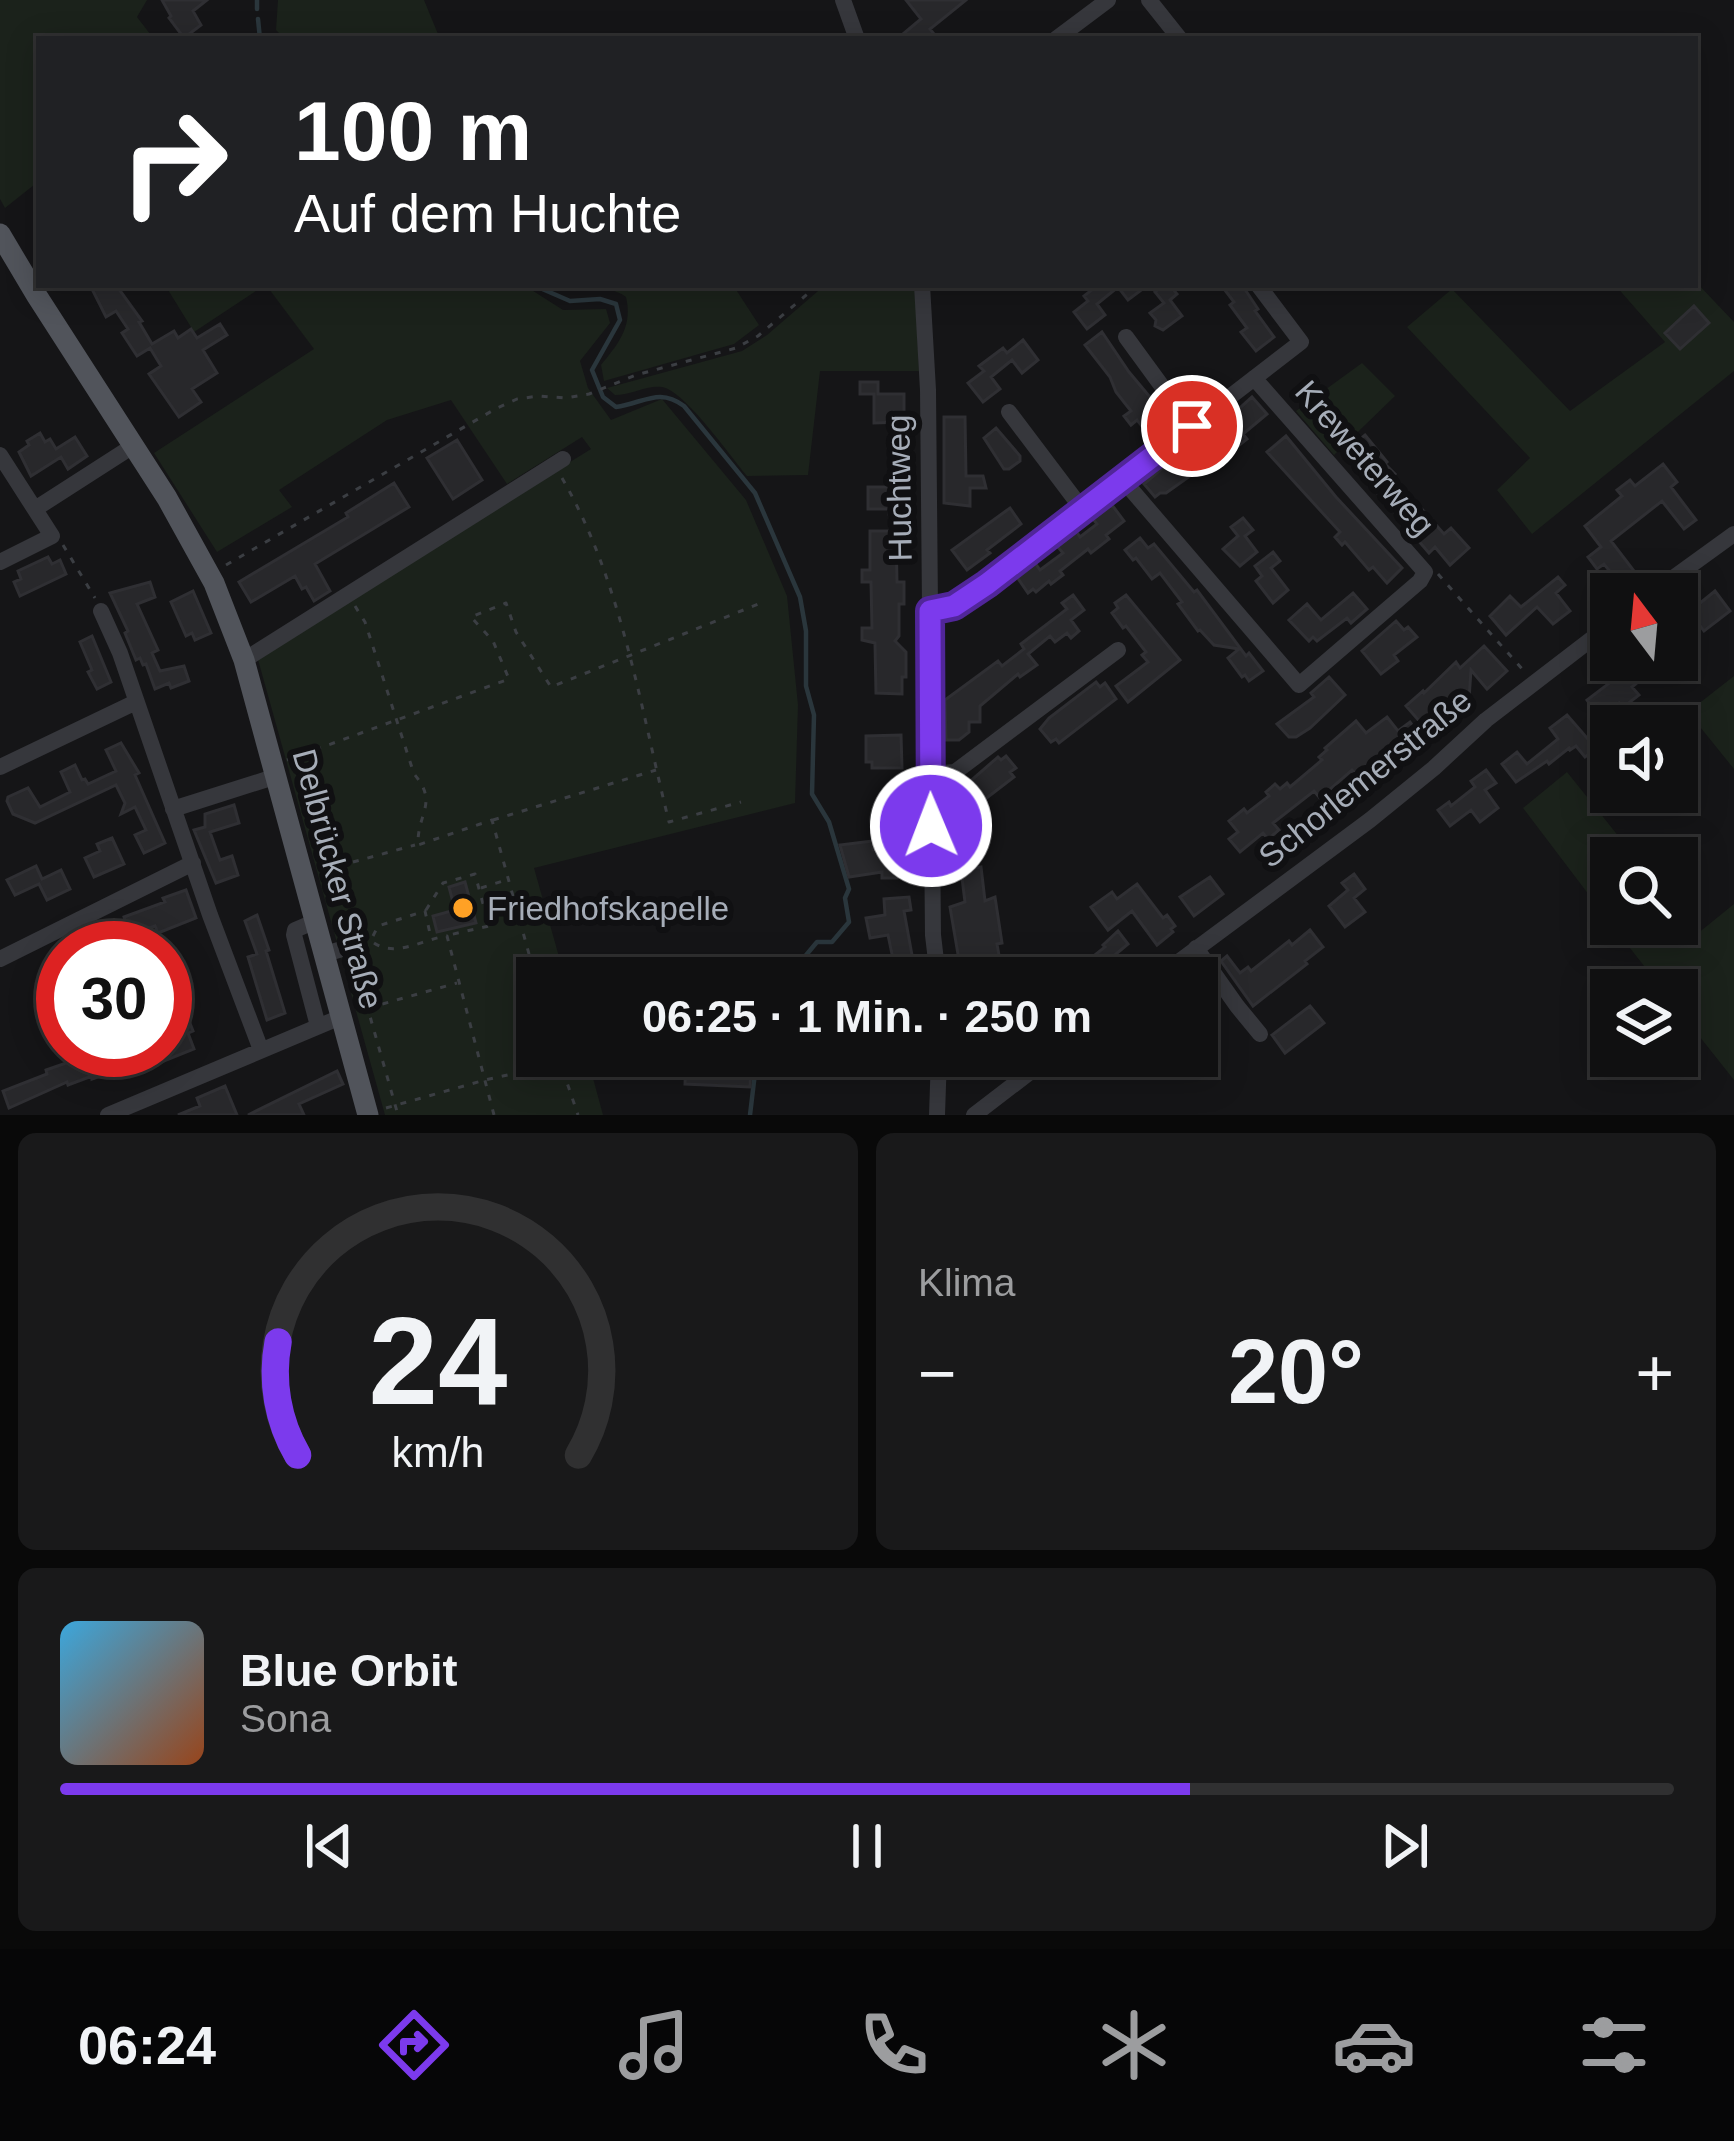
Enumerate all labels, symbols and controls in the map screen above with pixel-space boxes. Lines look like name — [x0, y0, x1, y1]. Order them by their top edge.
icon: right — [96, 84, 252, 240]
text: 100 m — [294, 84, 532, 178]
text: Auf dem Huchte — [294, 183, 681, 243]
street label: Kreweterweg — [1288, 373, 1442, 543]
pin — [1141, 375, 1243, 477]
icon: arrive — [1159, 393, 1225, 459]
street label: Huchtweg — [879, 414, 919, 562]
north arrow — [1590, 573, 1698, 681]
map controls — [1590, 573, 1698, 1077]
street label: Schorlemerstraße — [1251, 681, 1479, 875]
button: sound — [1590, 705, 1698, 813]
street label: Delbrücker Straße — [285, 745, 391, 1013]
position arrow — [868, 763, 994, 889]
button: search — [1590, 837, 1698, 945]
place label: Friedhofskapelle — [487, 890, 729, 927]
marker: Friedhofskapelle — [450, 895, 476, 921]
speed limit sign: 30 — [36, 921, 192, 1077]
button: layers — [1590, 969, 1698, 1077]
text: 06:25 · 1 Min. · 250 m — [642, 991, 1092, 1042]
text: Klima — [918, 1261, 1016, 1304]
text: 24 — [369, 1291, 507, 1430]
text: 20° — [1228, 1322, 1364, 1422]
text: − — [918, 1336, 957, 1410]
text: + — [1635, 1336, 1674, 1410]
text: km/h — [392, 1427, 484, 1475]
text: Blue Orbit — [240, 1645, 458, 1696]
text: Sona — [240, 1697, 331, 1740]
icon: previous — [296, 1813, 362, 1879]
icon: pause — [834, 1813, 900, 1879]
icon: next — [1372, 1813, 1438, 1879]
icon: directions — [372, 2003, 456, 2087]
icon: music — [612, 2003, 696, 2087]
icon: phone — [852, 2003, 936, 2087]
icon: climate — [1092, 2003, 1176, 2087]
icon: car — [1332, 2003, 1416, 2087]
icon: filters — [1572, 2003, 1656, 2087]
text: 06:24 — [78, 2015, 216, 2075]

